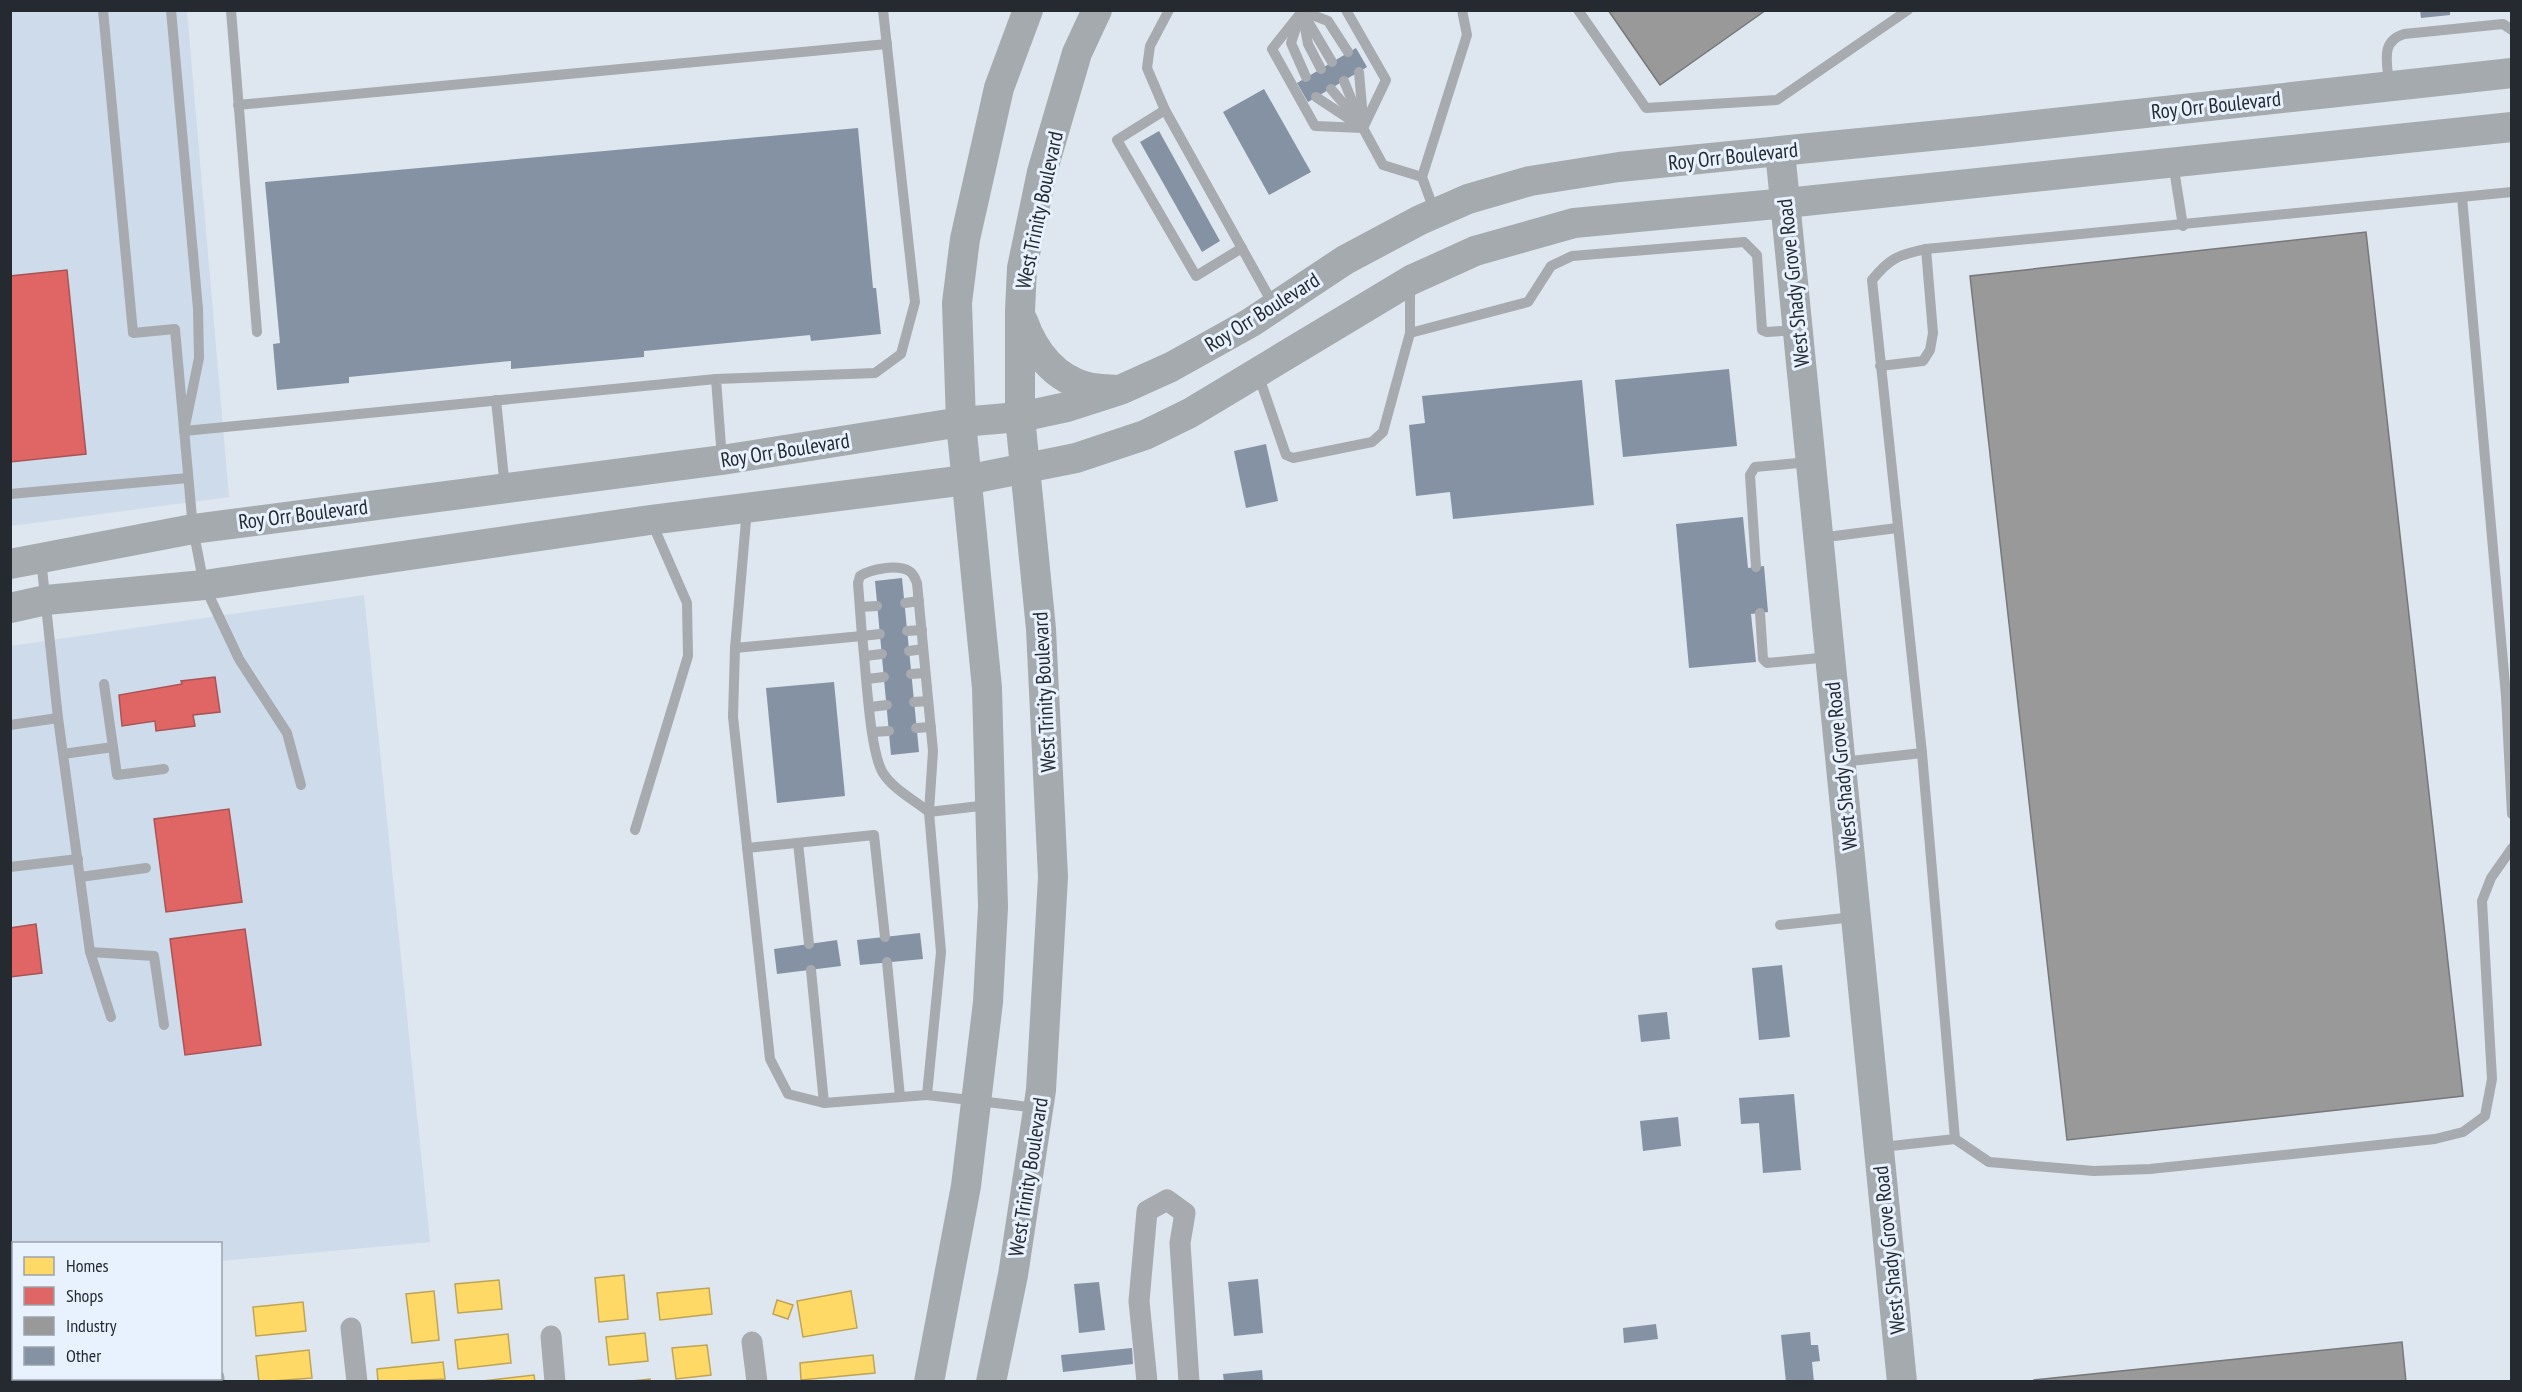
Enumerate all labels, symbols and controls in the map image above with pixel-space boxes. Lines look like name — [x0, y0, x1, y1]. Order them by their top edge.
street label: Roy Orr Boulevard — [2150, 85, 2282, 125]
street label: West Trinity Boulevard — [1009, 129, 1069, 291]
street label: Roy Orr Boulevard — [1667, 136, 1799, 176]
street label: West Shady Grove Road — [1771, 198, 1815, 368]
street label: Roy Orr Boulevard — [1200, 266, 1324, 358]
street label: Roy Orr Boulevard — [719, 426, 851, 474]
street label: Roy Orr Boulevard — [237, 493, 369, 535]
street label: West Trinity Boulevard — [1026, 611, 1062, 773]
street label: West Shady Grove Road — [1819, 681, 1863, 851]
street label: West Trinity Boulevard — [1002, 1096, 1054, 1258]
street label: West Shady Grove Road — [1867, 1165, 1911, 1335]
legend — [12, 1242, 222, 1380]
text: Homes — [66, 1254, 109, 1277]
text: Shops — [66, 1284, 103, 1307]
text: Industry — [66, 1314, 117, 1337]
text: Other — [66, 1344, 101, 1367]

